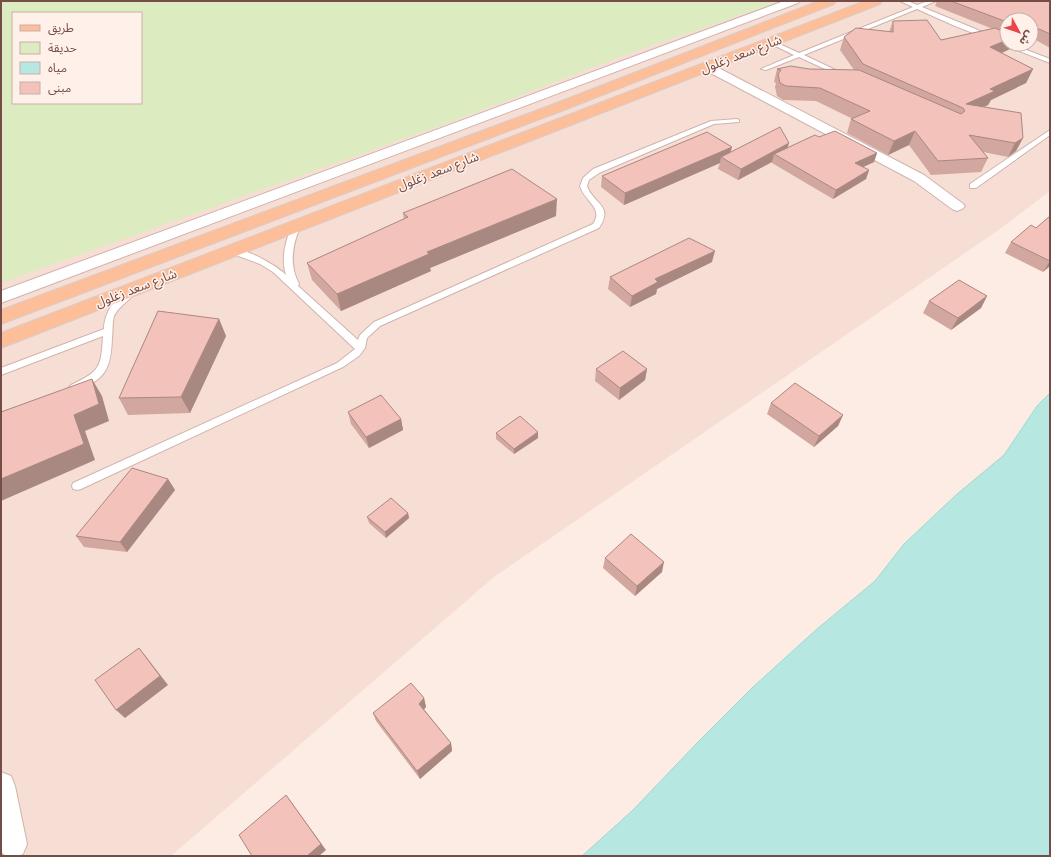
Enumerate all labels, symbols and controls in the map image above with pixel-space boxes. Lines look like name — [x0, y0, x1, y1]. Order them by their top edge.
legend — [12, 12, 142, 104]
north arrow — [999, 12, 1039, 52]
text: طريق — [48, 20, 74, 36]
text: ش — [1016, 28, 1037, 49]
street label: شارع سعد زغلول — [698, 31, 785, 79]
text: حديقة — [48, 40, 77, 56]
text: مياه — [48, 60, 67, 76]
text: مبنى — [48, 80, 71, 96]
street label: شارع سعد زغلول — [395, 148, 482, 196]
street label: شارع سعد زغلول — [93, 265, 180, 313]

